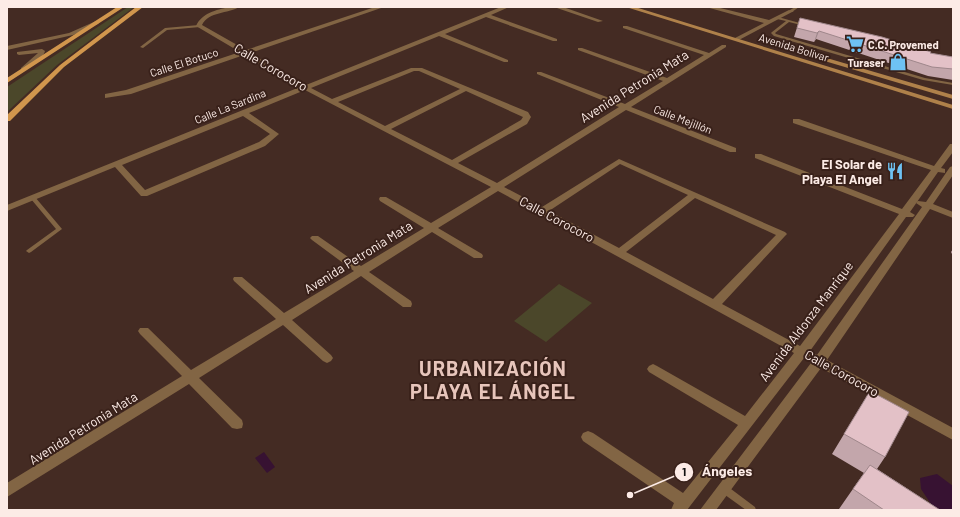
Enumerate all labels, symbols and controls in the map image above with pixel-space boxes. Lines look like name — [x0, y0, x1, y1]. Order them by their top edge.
street label: Avenida Bolívar — [758, 30, 830, 64]
supermarket icon: C.C. Provemed — [845, 34, 865, 54]
place label: C.C. Provemed — [868, 38, 939, 51]
street label: Calle Corocoro — [231, 40, 311, 94]
street label: Calle El Botuco — [148, 45, 220, 79]
street label: Avenida Petronia Mata — [577, 46, 691, 126]
shop icon: Turaser — [888, 52, 908, 72]
place label: Turaser — [847, 56, 886, 69]
street label: Calle La Sardina — [192, 86, 268, 126]
street label: Calle Mejillón — [652, 102, 714, 136]
place label: El Solar de Playa El Angel — [802, 156, 882, 187]
restaurant icon: El Solar de Playa El Angel — [885, 161, 905, 181]
street label: Calle Corocoro — [517, 193, 597, 245]
street label: Avenida Petronia Mata — [301, 217, 415, 297]
street label: Avenida Aldonza Manrique — [756, 258, 856, 384]
street label: Calle Corocoro — [802, 346, 882, 400]
district label: URBANIZACIÓN PLAYA EL ÁNGEL — [410, 356, 576, 403]
street label: Avenida Petronia Mata — [26, 388, 140, 468]
callout: Ángeles — [674, 459, 760, 485]
text: Ángeles — [702, 462, 752, 479]
text: 1 — [682, 464, 686, 478]

